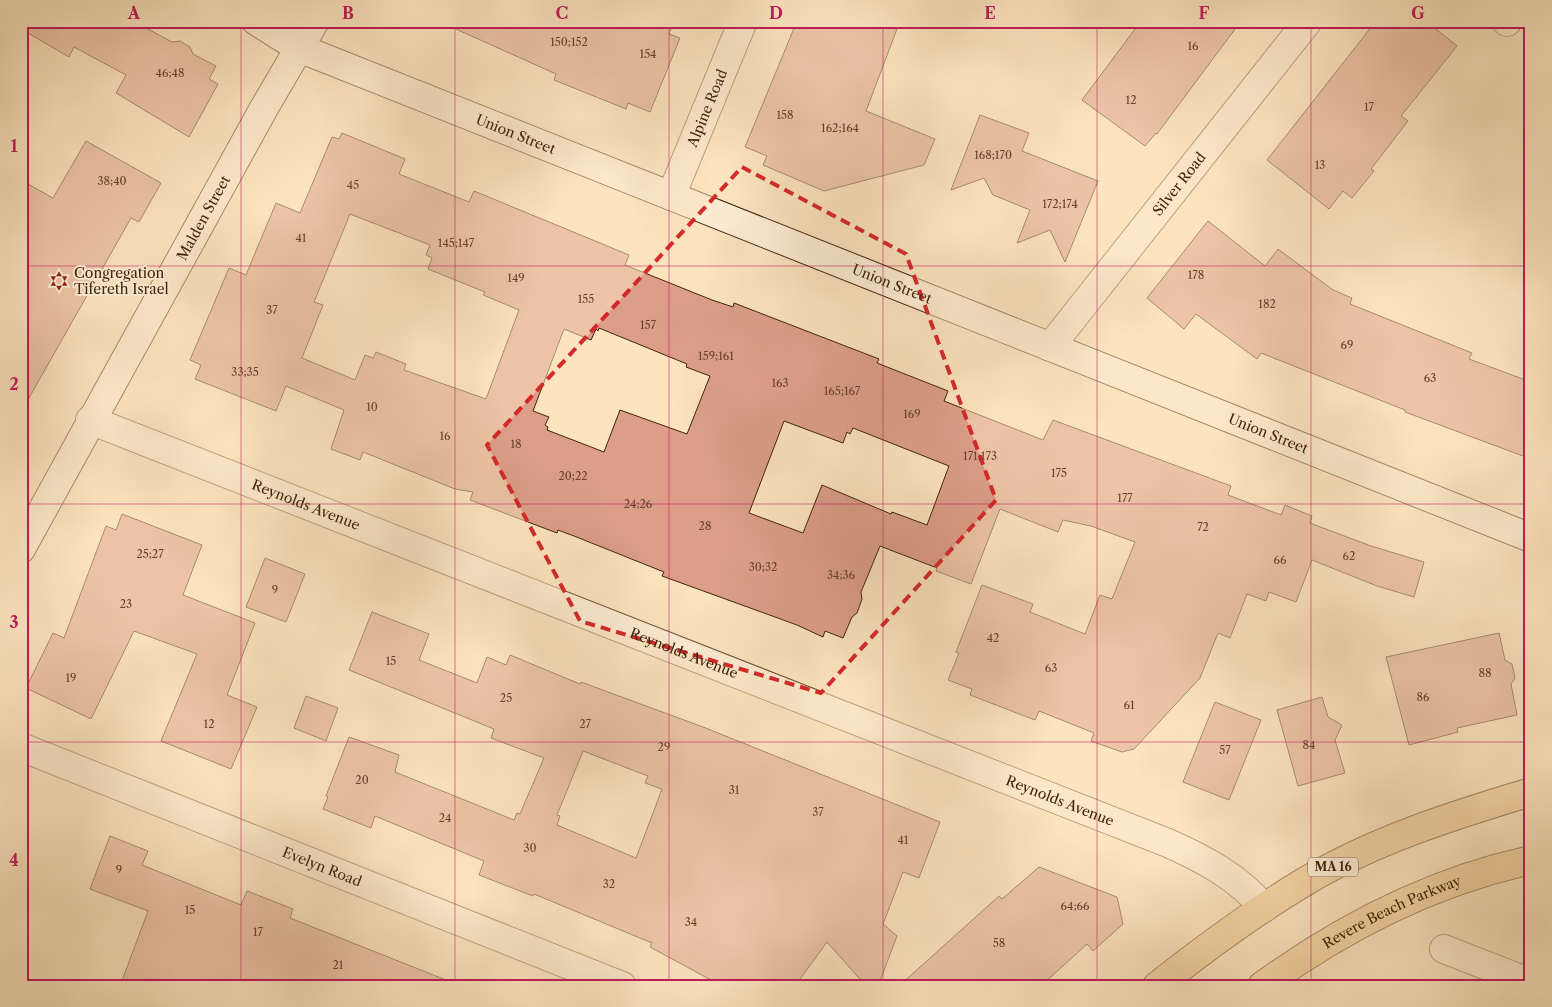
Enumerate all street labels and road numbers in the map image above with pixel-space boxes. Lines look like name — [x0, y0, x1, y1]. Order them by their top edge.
street label: Alpine Road — [683, 66, 731, 151]
street label: Union Street — [473, 110, 558, 158]
street label: Silver Road — [1149, 148, 1210, 219]
street label: Malden Street — [173, 172, 234, 264]
street label: Union Street — [850, 260, 935, 308]
street label: Union Street — [1226, 410, 1311, 457]
street label: Reynolds Avenue — [249, 475, 363, 534]
street label: Reynolds Avenue — [627, 624, 741, 682]
street label: Reynolds Avenue — [1003, 771, 1117, 830]
street label: Evelyn Road — [280, 843, 365, 891]
road number: MA 16 — [1308, 858, 1358, 876]
street label: Revere Beach Parkway — [1319, 871, 1463, 953]

